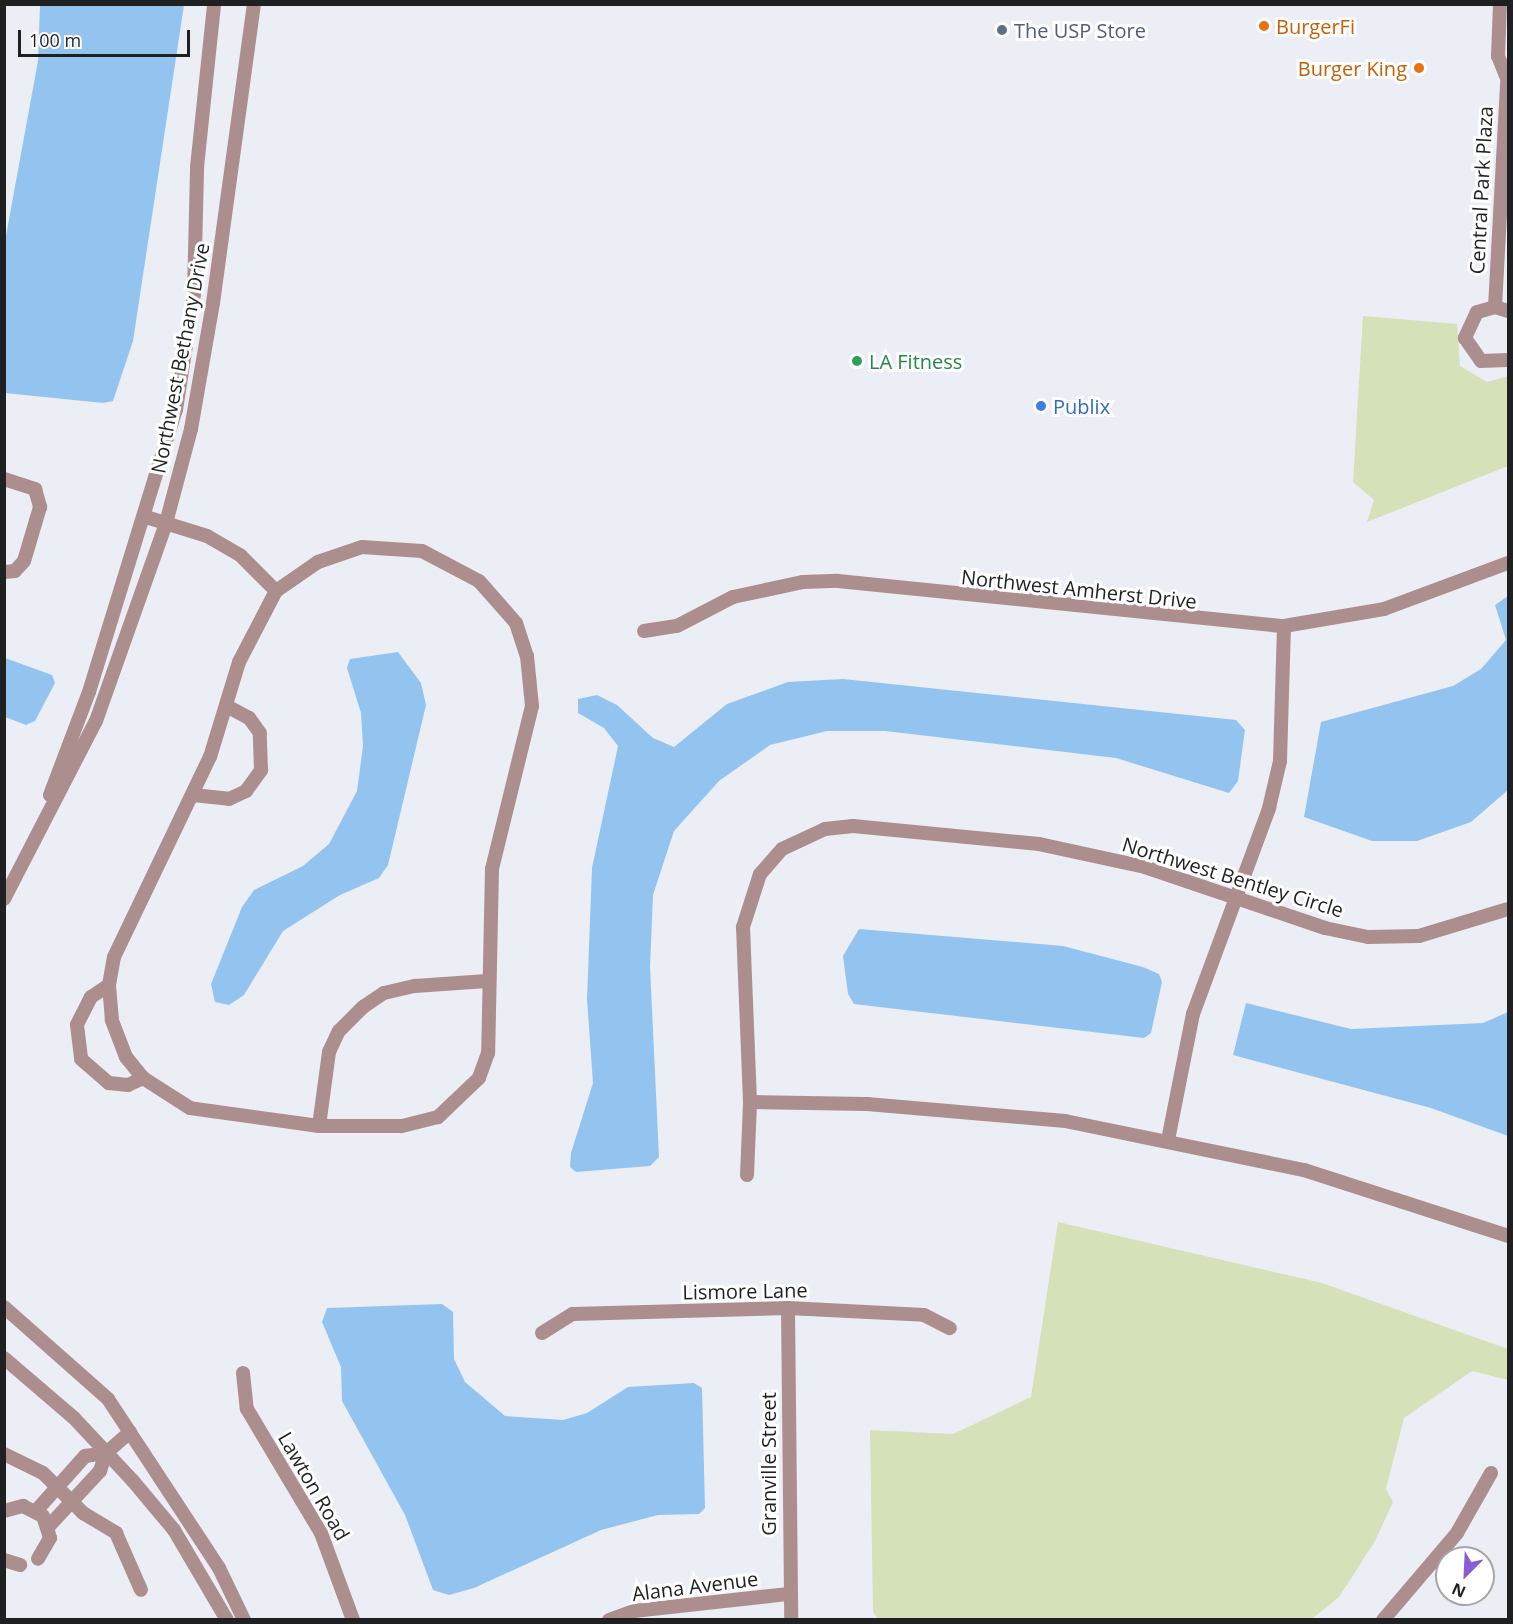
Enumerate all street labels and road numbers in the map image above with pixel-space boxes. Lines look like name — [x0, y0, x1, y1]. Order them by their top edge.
street label: Central Park Plaza — [1465, 105, 1497, 275]
street label: Northwest Bethany Drive — [146, 241, 214, 475]
street label: Northwest Amherst Drive — [960, 565, 1198, 613]
street label: Northwest Bentley Circle — [1120, 832, 1346, 922]
street label: Lismore Lane — [682, 1278, 808, 1304]
street label: Granville Street — [756, 1392, 780, 1536]
street label: Lawton Road — [273, 1427, 355, 1545]
street label: Alana Avenue — [631, 1566, 759, 1606]

